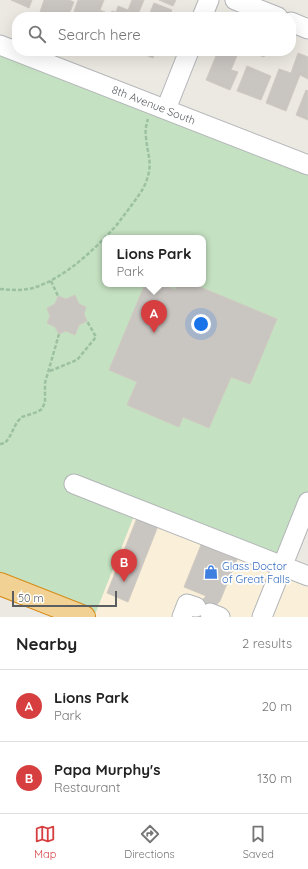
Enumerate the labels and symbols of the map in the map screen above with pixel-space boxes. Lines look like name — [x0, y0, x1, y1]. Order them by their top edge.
street label: 8th Avenue South — [110, 82, 198, 128]
pin: A — [141, 300, 167, 333]
your location — [191, 314, 211, 334]
pin: B — [111, 549, 137, 582]
place label: Glass Doctor of Great Falls — [222, 559, 290, 586]
shop icon: Glass Doctor of Great Falls — [203, 564, 219, 580]
scale bar — [12, 589, 117, 608]

